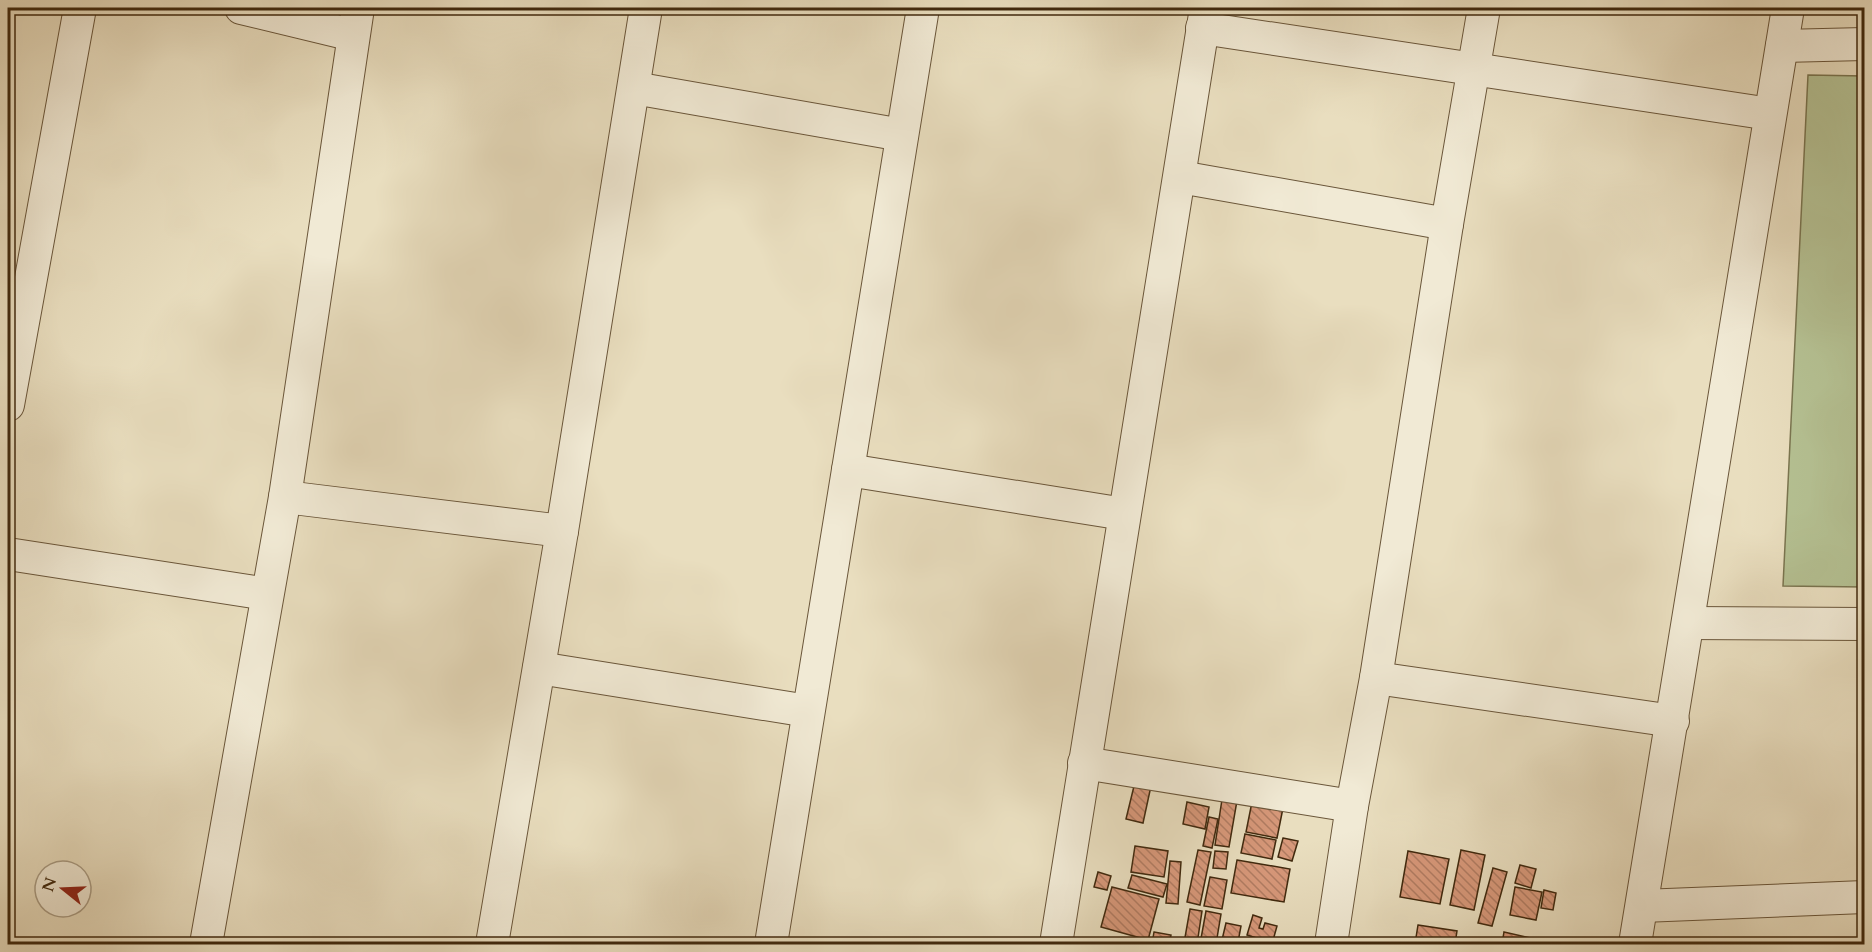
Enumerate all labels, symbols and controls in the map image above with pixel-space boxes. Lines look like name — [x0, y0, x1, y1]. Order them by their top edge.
north arrow — [33, 859, 93, 919]
text: N — [37, 875, 62, 895]

